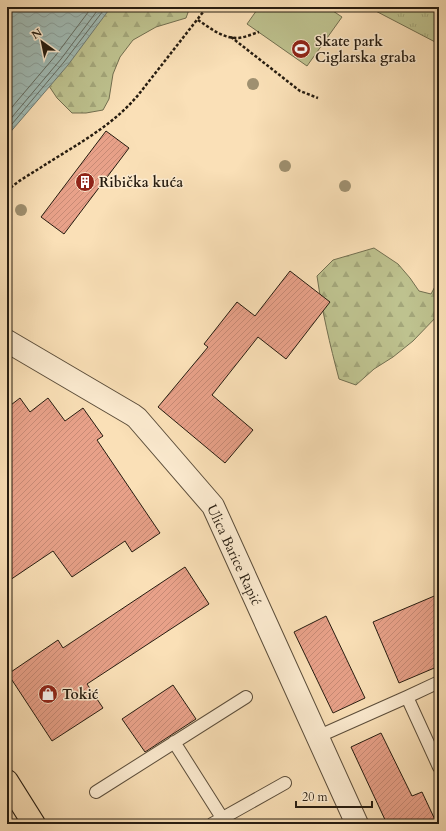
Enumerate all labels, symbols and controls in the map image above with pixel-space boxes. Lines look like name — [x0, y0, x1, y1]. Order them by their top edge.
north arrow — [22, 22, 62, 62]
text: N — [29, 25, 45, 43]
place label: Skate park Ciglarska graba — [315, 32, 416, 67]
sports icon: Skate park Ciglarska graba — [290, 38, 312, 60]
building icon: Ribička kuća — [74, 171, 96, 193]
place label: Ribička kuća — [99, 173, 183, 192]
street label: Ulica Barice Rapić — [202, 501, 266, 609]
shop icon: Tokić — [37, 683, 59, 705]
place label: Tokić — [62, 685, 99, 704]
scale bar — [296, 783, 372, 809]
text: 20 m — [302, 789, 329, 805]

